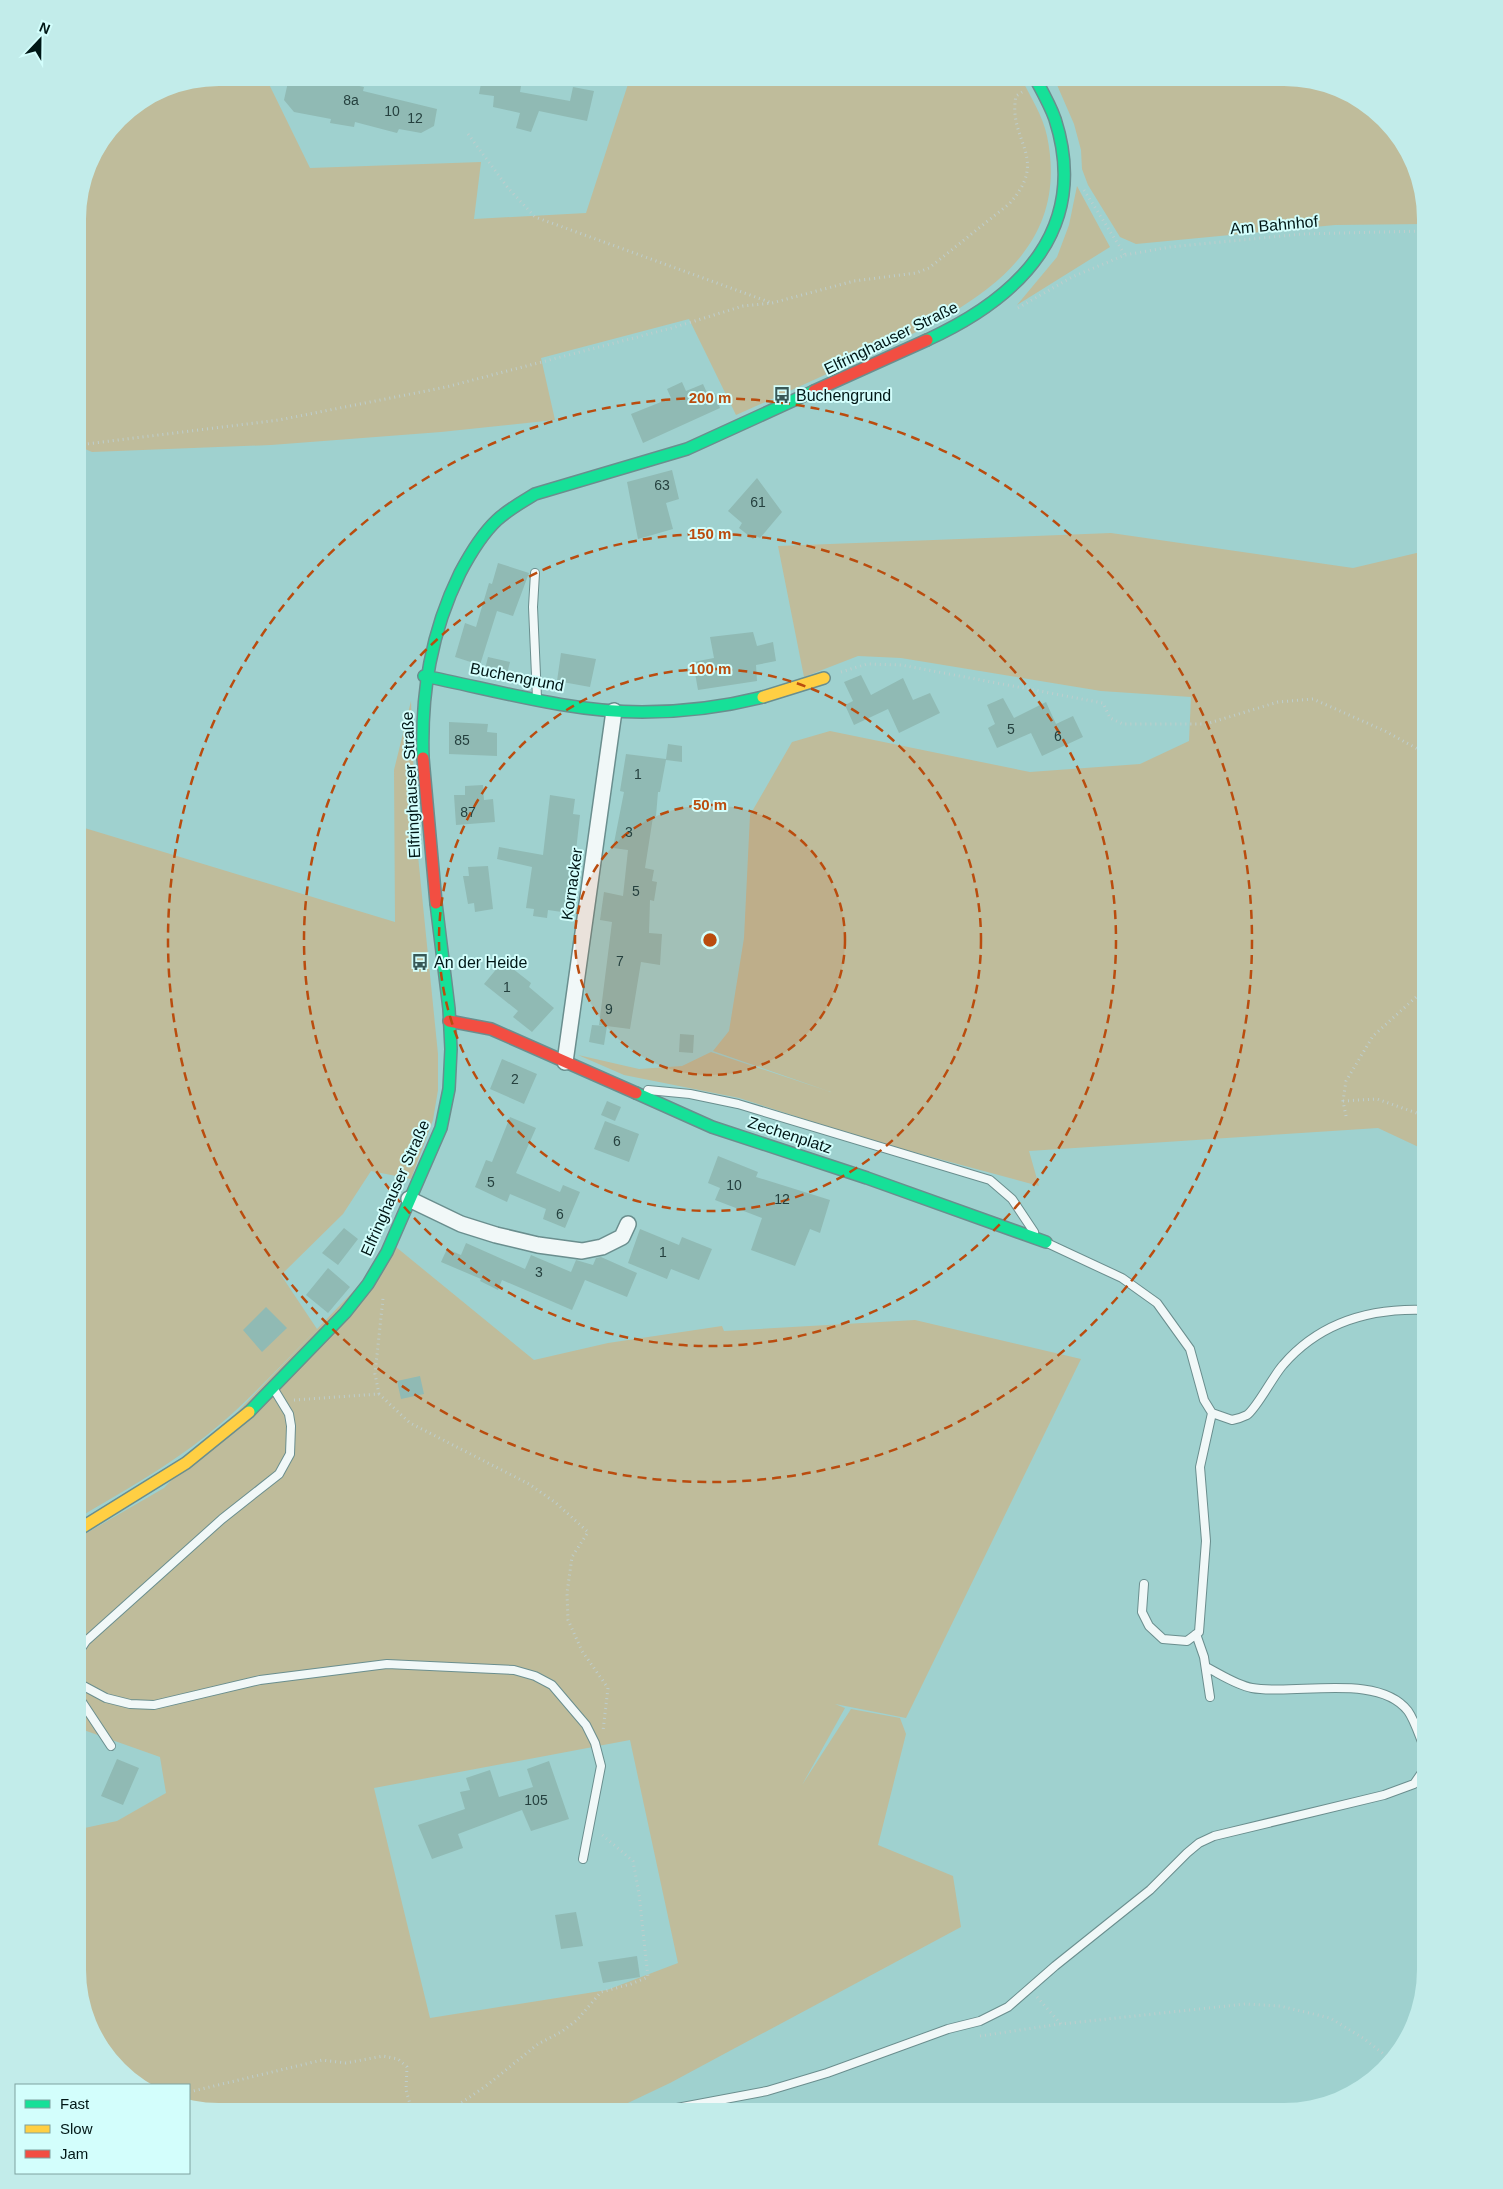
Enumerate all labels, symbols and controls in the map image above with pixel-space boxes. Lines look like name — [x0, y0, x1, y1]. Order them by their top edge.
north arrow — [15, 15, 65, 65]
text: N — [37, 19, 53, 37]
house number: 8a — [343, 92, 359, 108]
house number: 10 — [384, 103, 400, 119]
house number: 12 — [407, 110, 423, 126]
street label: Am Bahnhof — [1229, 213, 1319, 237]
street label: Elfringhauser Straße — [821, 298, 961, 378]
bus stop icon: Buchengrund — [772, 385, 792, 405]
place label: Buchengrund — [796, 387, 891, 404]
text: 200 m — [689, 389, 731, 406]
house number: 63 — [654, 477, 670, 493]
house number: 61 — [750, 494, 766, 510]
text: 150 m — [689, 525, 731, 542]
street label: Buchengrund — [469, 660, 565, 694]
text: 100 m — [689, 660, 731, 677]
street label: Elfringhauser Straße — [399, 711, 423, 859]
house number: 5 — [1007, 721, 1015, 737]
house number: 6 — [1054, 728, 1062, 744]
house number: 85 — [454, 732, 470, 748]
house number: 1 — [634, 766, 642, 782]
text: 50 m — [693, 796, 727, 813]
house number: 87 — [460, 804, 476, 820]
house number: 3 — [625, 824, 633, 840]
street label: Kornacker — [559, 846, 586, 921]
house number: 5 — [632, 883, 640, 899]
centre of rings — [701, 931, 719, 949]
bus stop icon: An der Heide — [410, 952, 430, 972]
house number: 7 — [616, 953, 624, 969]
place label: An der Heide — [434, 954, 527, 971]
house number: 1 — [503, 979, 511, 995]
house number: 9 — [605, 1001, 613, 1017]
house number: 2 — [511, 1071, 519, 1087]
street label: Zechenplatz — [746, 1113, 834, 1157]
street label: Elfringhauser Straße — [357, 1117, 433, 1258]
house number: 6 — [613, 1133, 621, 1149]
house number: 5 — [487, 1174, 495, 1190]
house number: 10 — [726, 1177, 742, 1193]
house number: 12 — [774, 1191, 790, 1207]
house number: 6 — [556, 1206, 564, 1222]
house number: 1 — [659, 1244, 667, 1260]
house number: 3 — [535, 1264, 543, 1280]
house number: 105 — [524, 1792, 548, 1808]
legend — [15, 2084, 190, 2174]
text: Fast — [60, 2095, 90, 2112]
text: Slow — [60, 2120, 93, 2137]
text: Jam — [60, 2145, 88, 2162]

